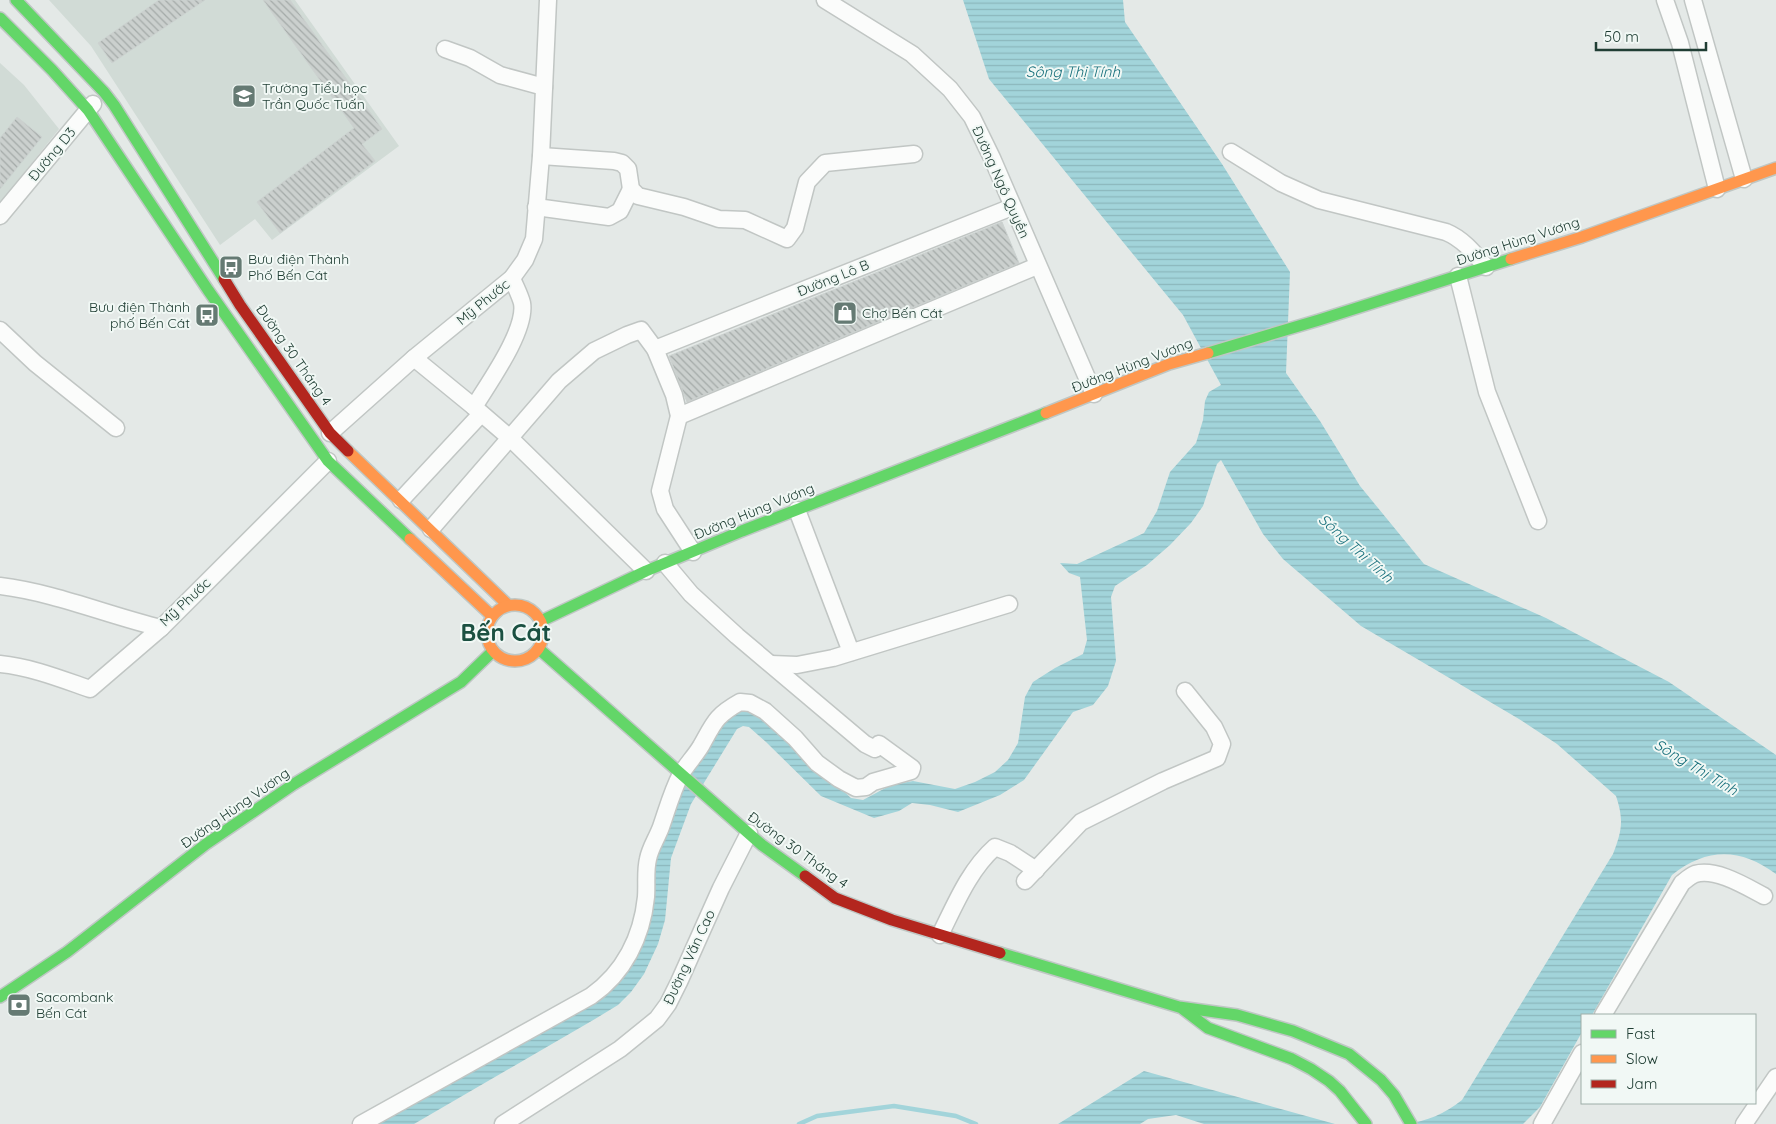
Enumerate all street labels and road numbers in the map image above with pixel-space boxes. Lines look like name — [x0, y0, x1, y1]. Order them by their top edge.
street label: Đường D3 — [24, 123, 80, 185]
street label: Đường Ngô Quyền — [968, 123, 1034, 241]
street label: Đường Hùng Vương — [1454, 213, 1582, 269]
street label: Đường Lô B — [794, 255, 872, 301]
street label: Mỹ Phước — [453, 275, 513, 329]
street label: Đường 30 Tháng 4 — [252, 301, 336, 409]
street label: Đường Hùng Vương — [1069, 334, 1195, 396]
street label: Đường Hùng Vương — [691, 479, 817, 543]
street label: Mỹ Phước — [156, 574, 214, 630]
street label: Đường Hùng Vương — [177, 764, 293, 852]
street label: Đường 30 Tháng 4 — [744, 808, 852, 892]
street label: Đường Văn Cao — [659, 907, 719, 1007]

